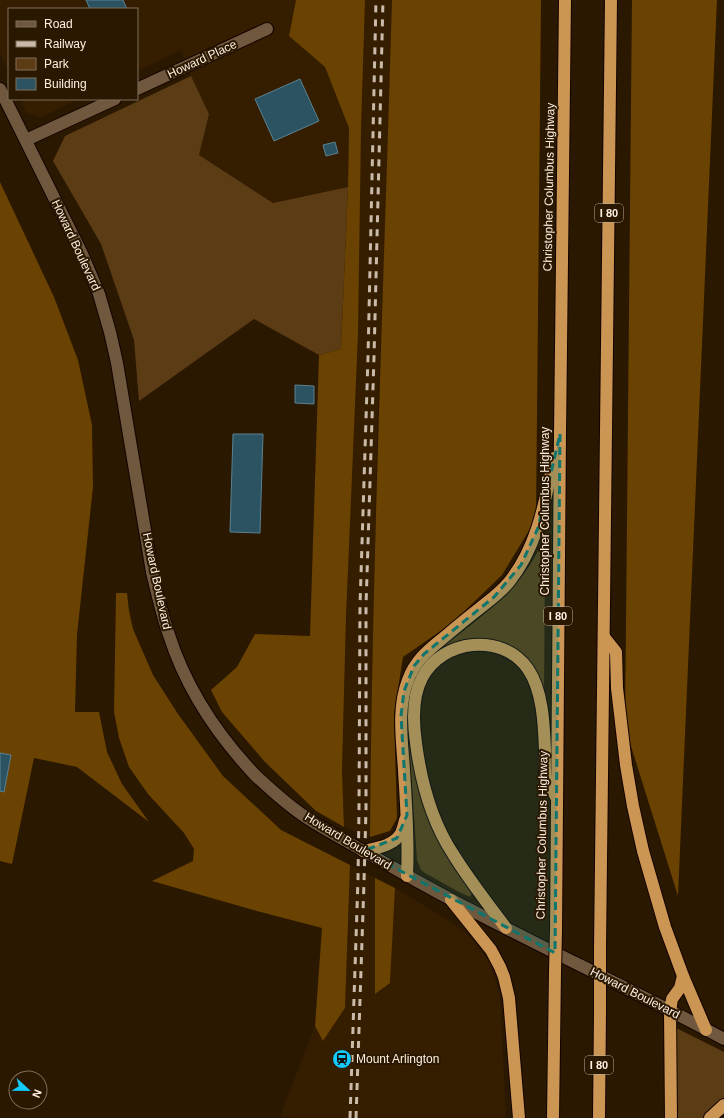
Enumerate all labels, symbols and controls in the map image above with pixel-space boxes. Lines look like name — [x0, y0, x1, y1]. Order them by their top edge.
legend — [8, 8, 138, 100]
text: Road — [44, 17, 73, 31]
text: Railway — [44, 37, 86, 51]
street label: Howard Place — [165, 37, 239, 81]
text: Park — [44, 57, 70, 71]
text: Building — [44, 77, 87, 91]
street label: Christopher Columbus Highway — [541, 103, 557, 271]
street label: Howard Boulevard — [49, 197, 103, 293]
road number: I 80 — [595, 204, 623, 222]
street label: Christopher Columbus Highway — [538, 427, 552, 595]
street label: Howard Boulevard — [140, 531, 174, 631]
road number: I 80 — [544, 607, 572, 625]
street label: Christopher Columbus Highway — [534, 751, 550, 919]
street label: Howard Boulevard — [302, 810, 394, 872]
street label: Howard Boulevard — [588, 964, 682, 1022]
station icon: Mount Arlington — [331, 1048, 353, 1070]
place label: Mount Arlington — [356, 1052, 439, 1066]
road number: I 80 — [585, 1056, 613, 1074]
north arrow — [8, 1070, 48, 1110]
text: N — [30, 1088, 44, 1100]

